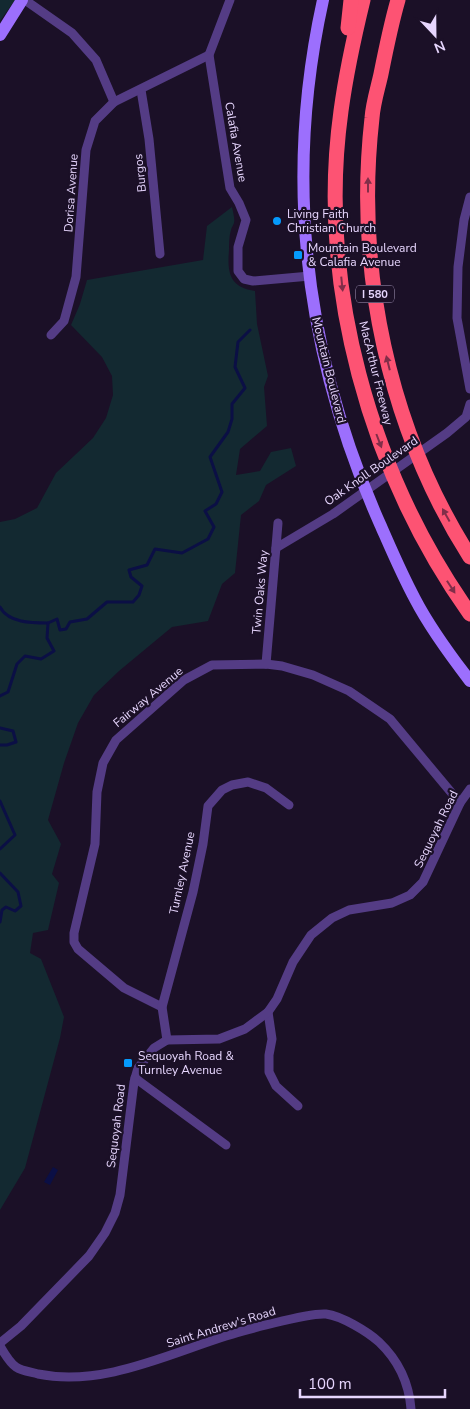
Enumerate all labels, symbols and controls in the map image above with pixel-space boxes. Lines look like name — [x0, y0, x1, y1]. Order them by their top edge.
north arrow — [410, 10, 460, 60]
text: N — [431, 36, 448, 57]
street label: Calafia Avenue — [221, 101, 251, 183]
street label: Dorisa Avenue — [60, 153, 82, 233]
street label: Burgos — [130, 153, 150, 193]
one-way arrow — [364, 176, 372, 192]
place label: Living Faith Christian Church — [287, 206, 376, 236]
marker: Living Faith Christian Church — [271, 215, 283, 227]
place label: Mountain Boulevard & Calafia Avenue — [308, 240, 417, 270]
marker: Mountain Boulevard & Calafia Avenue — [292, 249, 304, 261]
one-way arrow — [338, 276, 346, 292]
road number: I 580 — [356, 286, 394, 302]
street label: Mountain Boulevard — [308, 315, 350, 425]
street label: MacArthur Freeway — [355, 319, 397, 427]
one-way arrow — [384, 355, 392, 370]
street label: Oak Knoll Boulevard — [321, 433, 421, 509]
one-way arrow — [376, 434, 383, 449]
one-way arrow — [442, 507, 450, 522]
street label: Twin Oaks Way — [248, 548, 272, 635]
one-way arrow — [447, 580, 456, 593]
street label: Fairway Avenue — [110, 663, 186, 731]
street label: Sequoyah Road — [410, 788, 462, 870]
street label: Turnley Avenue — [165, 830, 199, 916]
place label: Sequoyah Road & Turnley Avenue — [138, 1048, 234, 1078]
marker: Sequoyah Road & Turnley Avenue — [122, 1057, 134, 1069]
street label: Sequoyah Road — [103, 1083, 129, 1169]
street label: Saint Andrew's Road — [165, 1303, 277, 1351]
scale bar — [300, 1366, 445, 1398]
text: 100 m — [308, 1374, 352, 1394]

